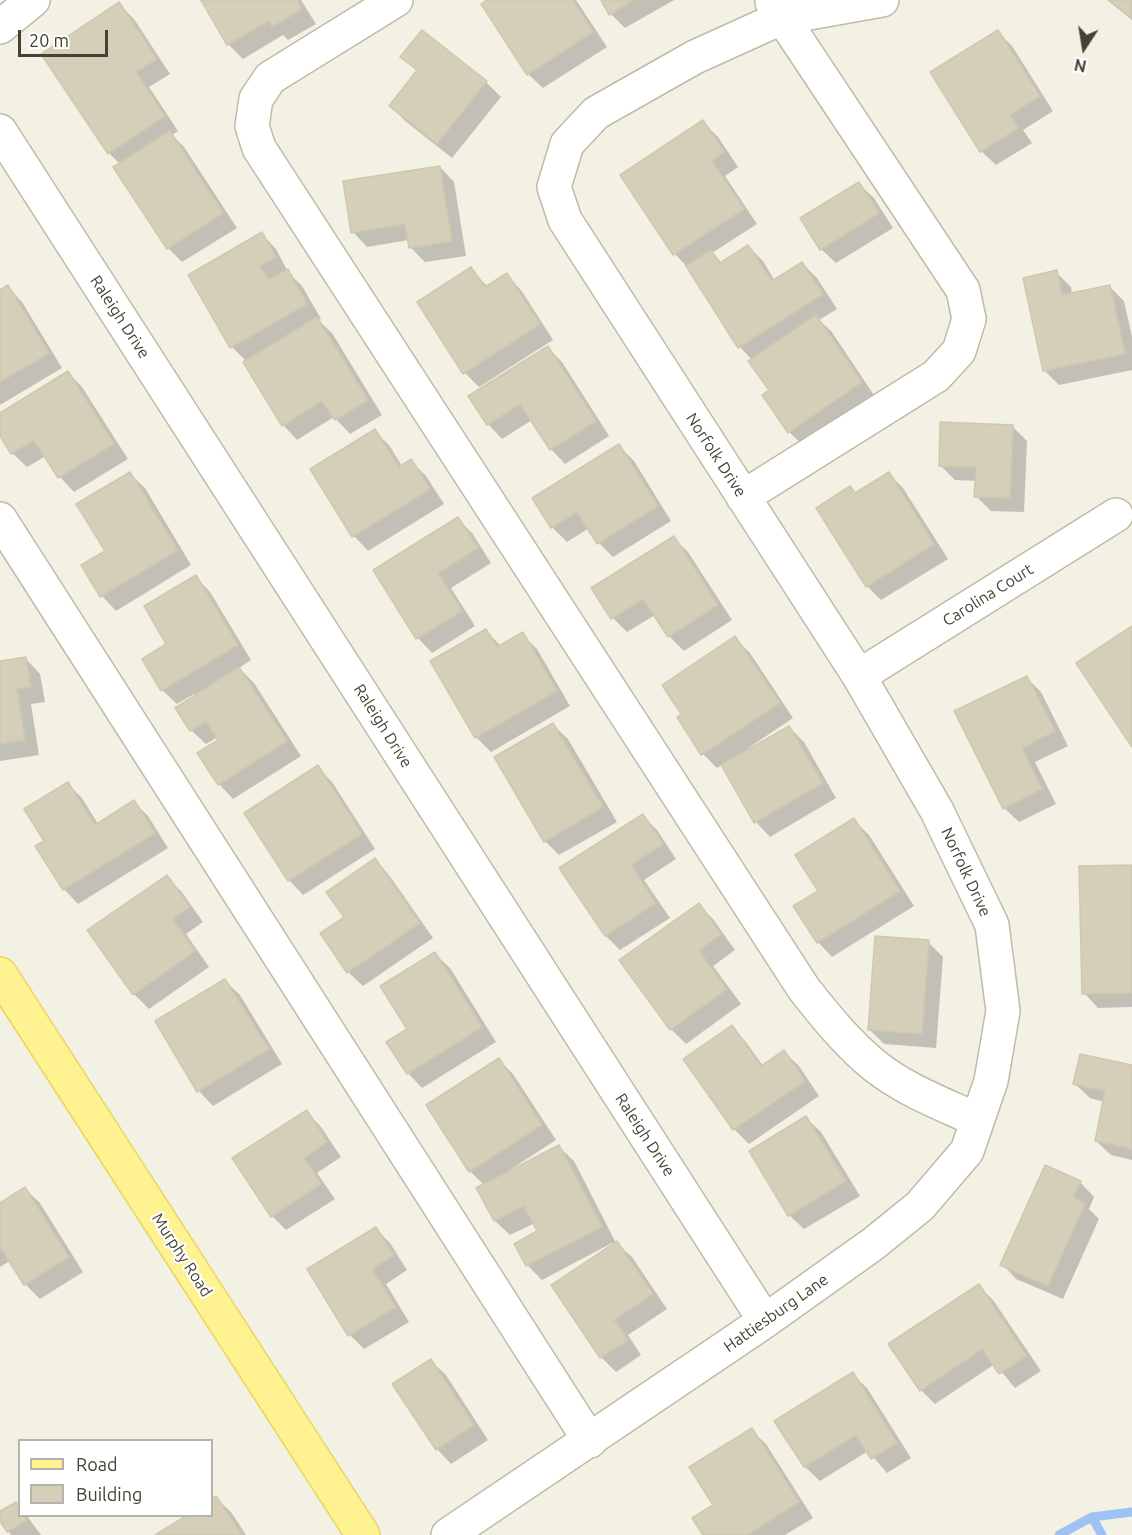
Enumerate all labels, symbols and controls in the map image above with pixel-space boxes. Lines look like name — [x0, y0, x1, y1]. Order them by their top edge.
scale bar — [21, 18, 111, 56]
north arrow — [1054, 18, 1114, 78]
text: 20 m — [29, 30, 69, 50]
text: N — [1073, 56, 1088, 76]
street label: Raleigh Drive — [86, 272, 154, 362]
street label: Norfolk Drive — [682, 409, 750, 501]
street label: Carolina Court — [939, 560, 1037, 630]
street label: Raleigh Drive — [350, 681, 416, 771]
street label: Norfolk Drive — [937, 824, 995, 920]
street label: Raleigh Drive — [611, 1090, 679, 1180]
street label: Murphy Road — [148, 1210, 216, 1300]
street label: Hattiesburg Lane — [720, 1270, 832, 1356]
legend — [18, 1439, 213, 1517]
text: Road — [76, 1454, 118, 1474]
text: Building — [76, 1484, 142, 1504]

